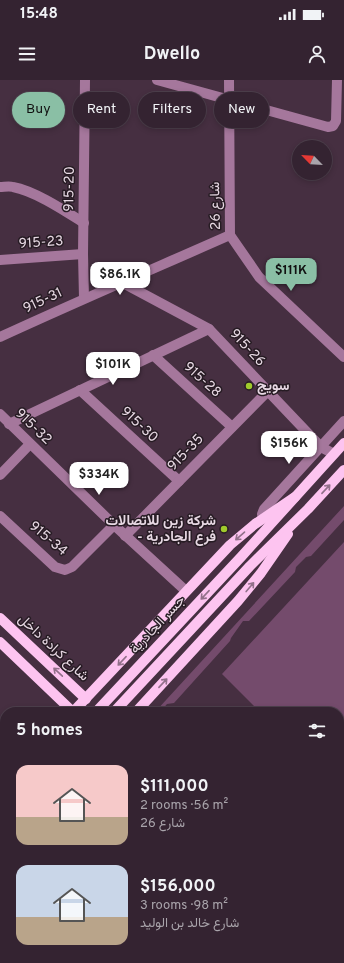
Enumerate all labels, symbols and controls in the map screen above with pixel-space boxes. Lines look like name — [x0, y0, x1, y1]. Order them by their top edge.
text: 15:48 — [20, 5, 58, 24]
icon: menu — [16, 43, 38, 65]
text: Dwello — [144, 43, 200, 66]
icon: person — [306, 43, 328, 65]
chip: Buy — [12, 92, 65, 128]
chip: Rent — [73, 92, 130, 128]
chip: Filters — [138, 92, 206, 128]
chip: New — [214, 92, 269, 128]
north arrow — [292, 140, 332, 180]
map controls — [292, 140, 332, 180]
street label: 915-20 — [61, 166, 79, 212]
street label: شارع 26 — [207, 182, 226, 230]
street label: 915-23 — [18, 233, 64, 253]
pin: $111K — [263, 258, 319, 292]
pin: $86.1K — [87, 262, 153, 296]
text: $111K — [275, 263, 307, 279]
text: $86.1K — [99, 267, 141, 283]
street label: 915-31 — [21, 285, 65, 317]
street label: 915-26 — [226, 326, 268, 370]
pin: $101K — [85, 352, 141, 386]
text: $101K — [95, 357, 131, 373]
street label: 915-28 — [180, 359, 224, 401]
place label: سويج — [257, 378, 290, 395]
marker: سويج — [244, 381, 254, 391]
street label: 915-30 — [117, 403, 161, 447]
street label: 915-32 — [11, 405, 55, 449]
street label: 915-35 — [164, 431, 208, 475]
pin: $156K — [261, 431, 317, 465]
text: $156K — [270, 436, 308, 452]
pin: $334K — [71, 462, 127, 496]
text: $334K — [79, 467, 120, 483]
one-way arrow — [321, 484, 331, 494]
place label: شركة زين للاتصالات - فرع الجادرية — [106, 513, 216, 546]
street label: 915-34 — [25, 518, 71, 560]
marker: شركة زين للاتصالات - فرع الجادرية — [219, 524, 229, 534]
one-way arrow — [235, 531, 245, 540]
one-way arrow — [245, 581, 254, 592]
one-way arrow — [201, 590, 210, 600]
street label: جسر الجادرية — [127, 592, 189, 658]
street label: شارع كرادة داخل — [13, 611, 92, 686]
one-way arrow — [117, 656, 127, 666]
one-way arrow — [53, 667, 63, 677]
one-way arrow — [158, 678, 168, 688]
text: 5 homes — [16, 720, 83, 742]
icon: filters — [306, 720, 328, 742]
text: $111,000 — [140, 776, 209, 798]
icon: home — [48, 781, 96, 829]
text: 2 rooms · 56 m² — [140, 798, 228, 814]
text: شارع 26 — [140, 816, 185, 832]
text: $156,000 — [140, 876, 216, 898]
icon: home — [48, 881, 96, 929]
text: 3 rooms · 98 m² — [140, 898, 228, 914]
text: شارع خالد بن الوليد — [140, 916, 239, 932]

